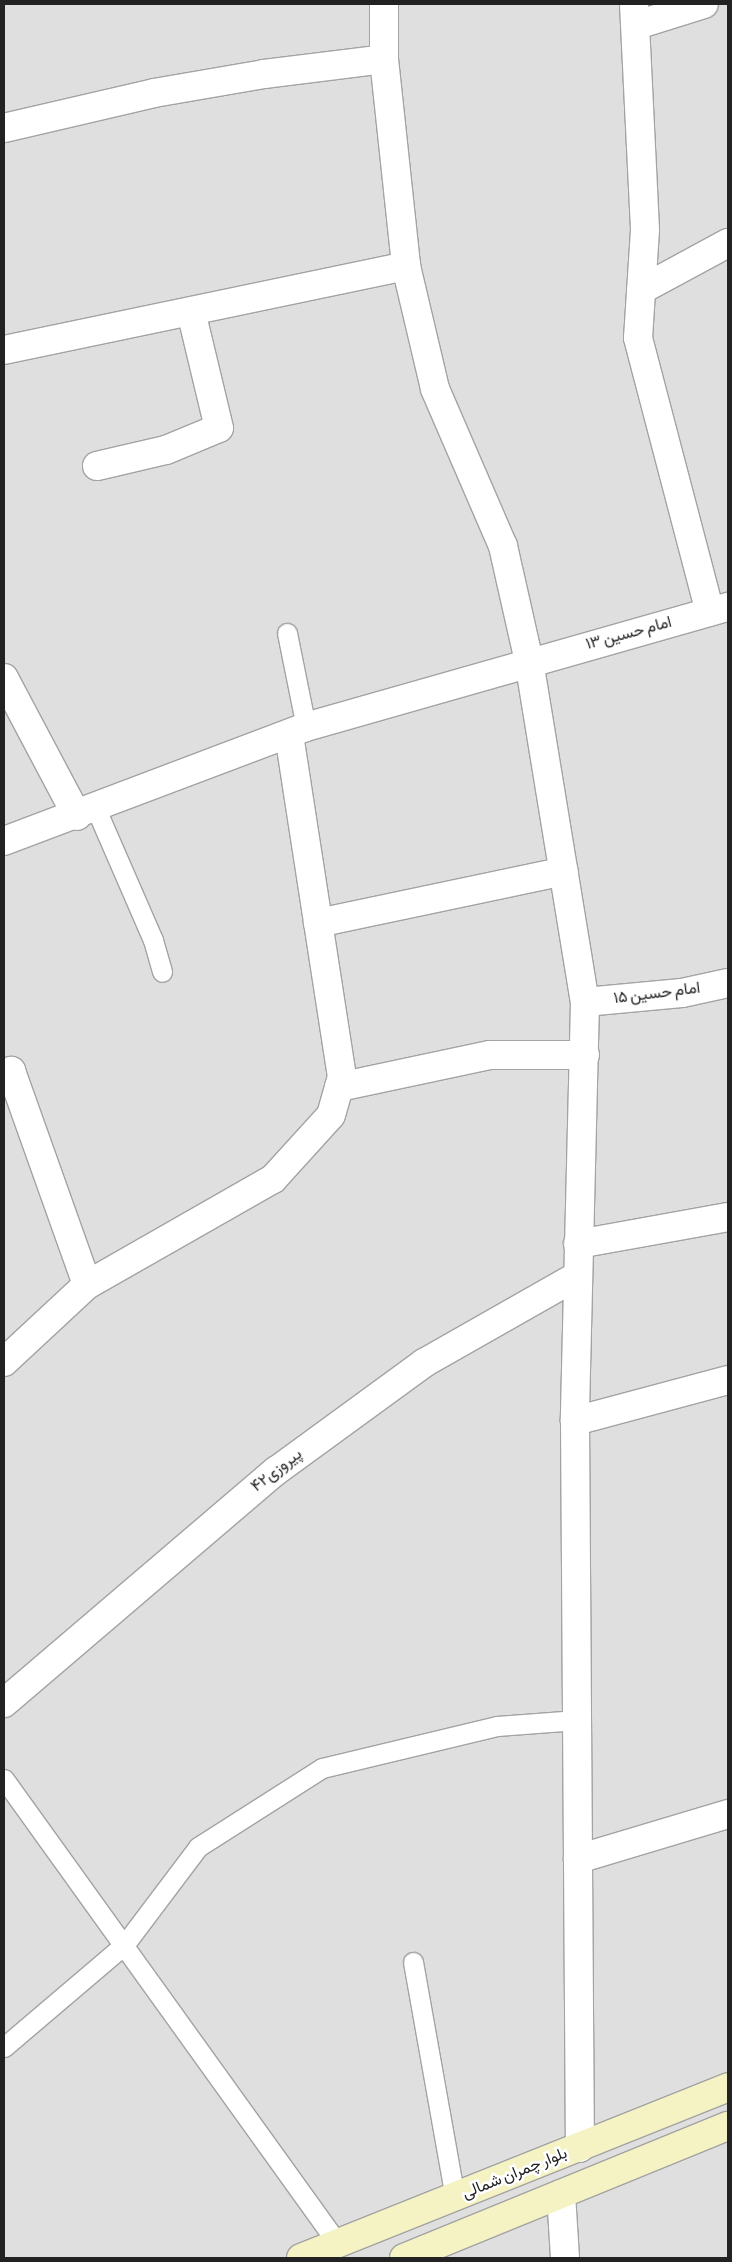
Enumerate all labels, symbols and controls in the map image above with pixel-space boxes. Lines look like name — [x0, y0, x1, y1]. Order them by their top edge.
street label: امام حسین ۱۳ — [584, 613, 674, 655]
street label: امام حسین ۱۵ — [613, 979, 701, 1009]
street label: پیروزی۴۲ — [248, 1445, 306, 1497]
street label: بلوار چمران شمالی — [460, 2144, 570, 2204]

